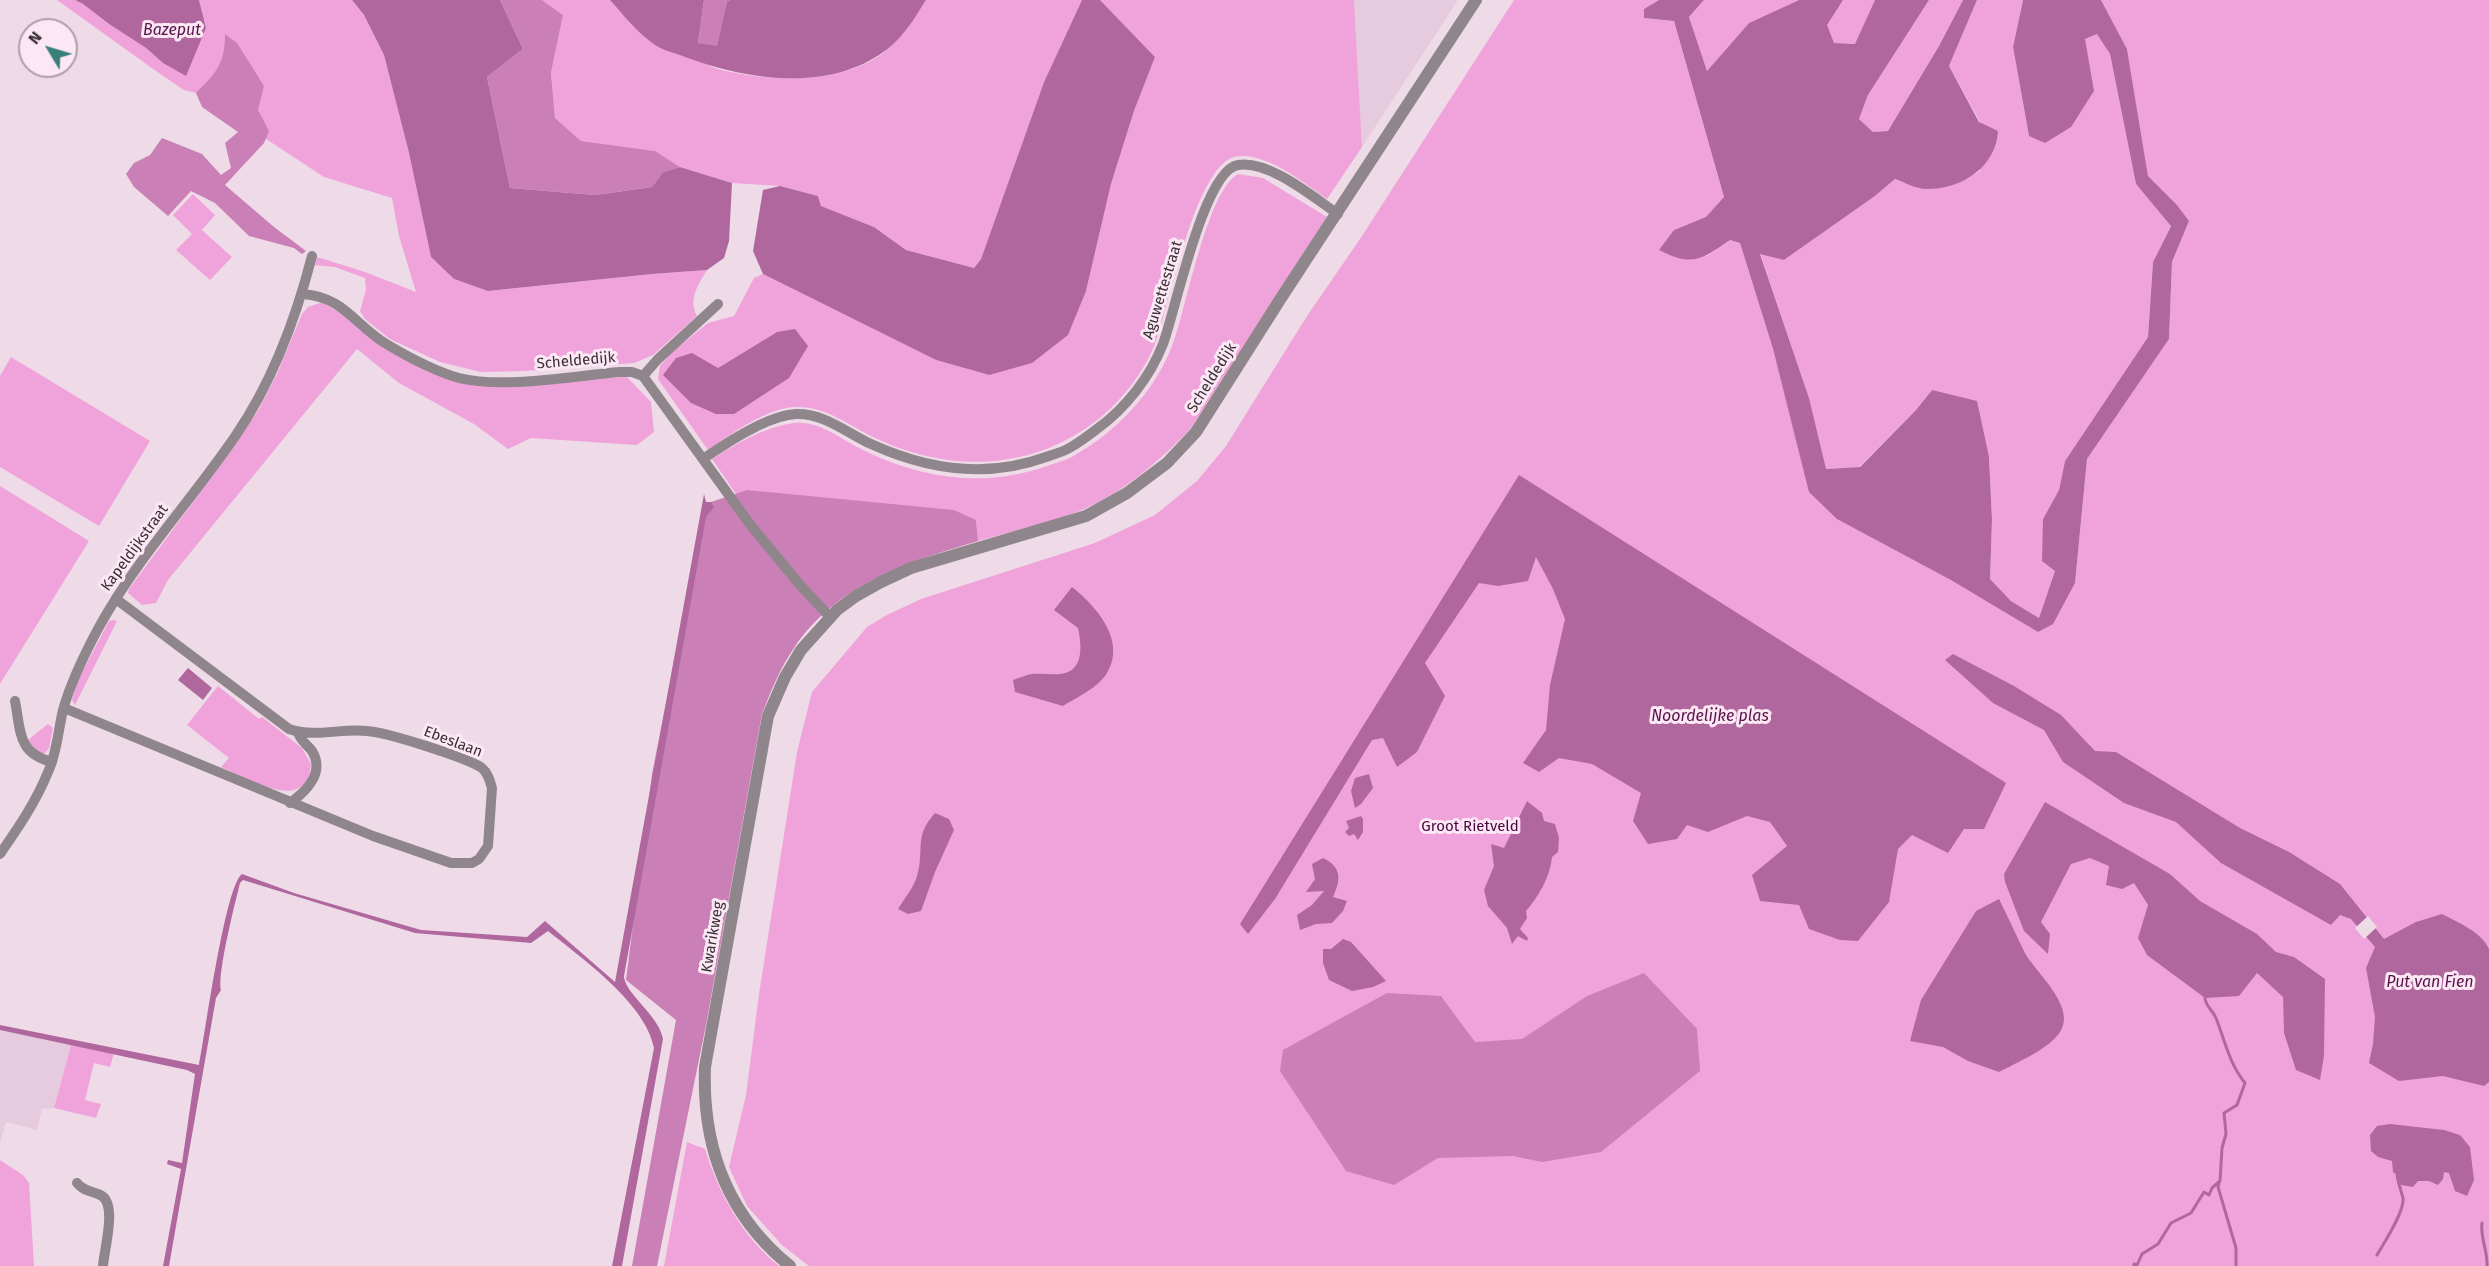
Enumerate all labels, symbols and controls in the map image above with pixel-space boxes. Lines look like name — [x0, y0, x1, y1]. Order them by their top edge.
north arrow — [18, 18, 78, 78]
water label: Bazeput — [143, 21, 201, 41]
text: N — [24, 28, 46, 48]
street label: Aguwettestraat — [1139, 239, 1187, 341]
street label: Scheldedijk — [1183, 340, 1241, 416]
street label: Scheldedijk — [536, 349, 616, 373]
street label: Kapeldijkstraat — [98, 501, 172, 595]
water label: Noordelijke plas — [1651, 707, 1769, 727]
street label: Ebeslaan — [421, 723, 485, 761]
park label: Groot Rietveld — [1421, 818, 1519, 836]
street label: Kwarikweg — [698, 900, 728, 974]
water label: Put van Fien — [2386, 973, 2474, 993]

